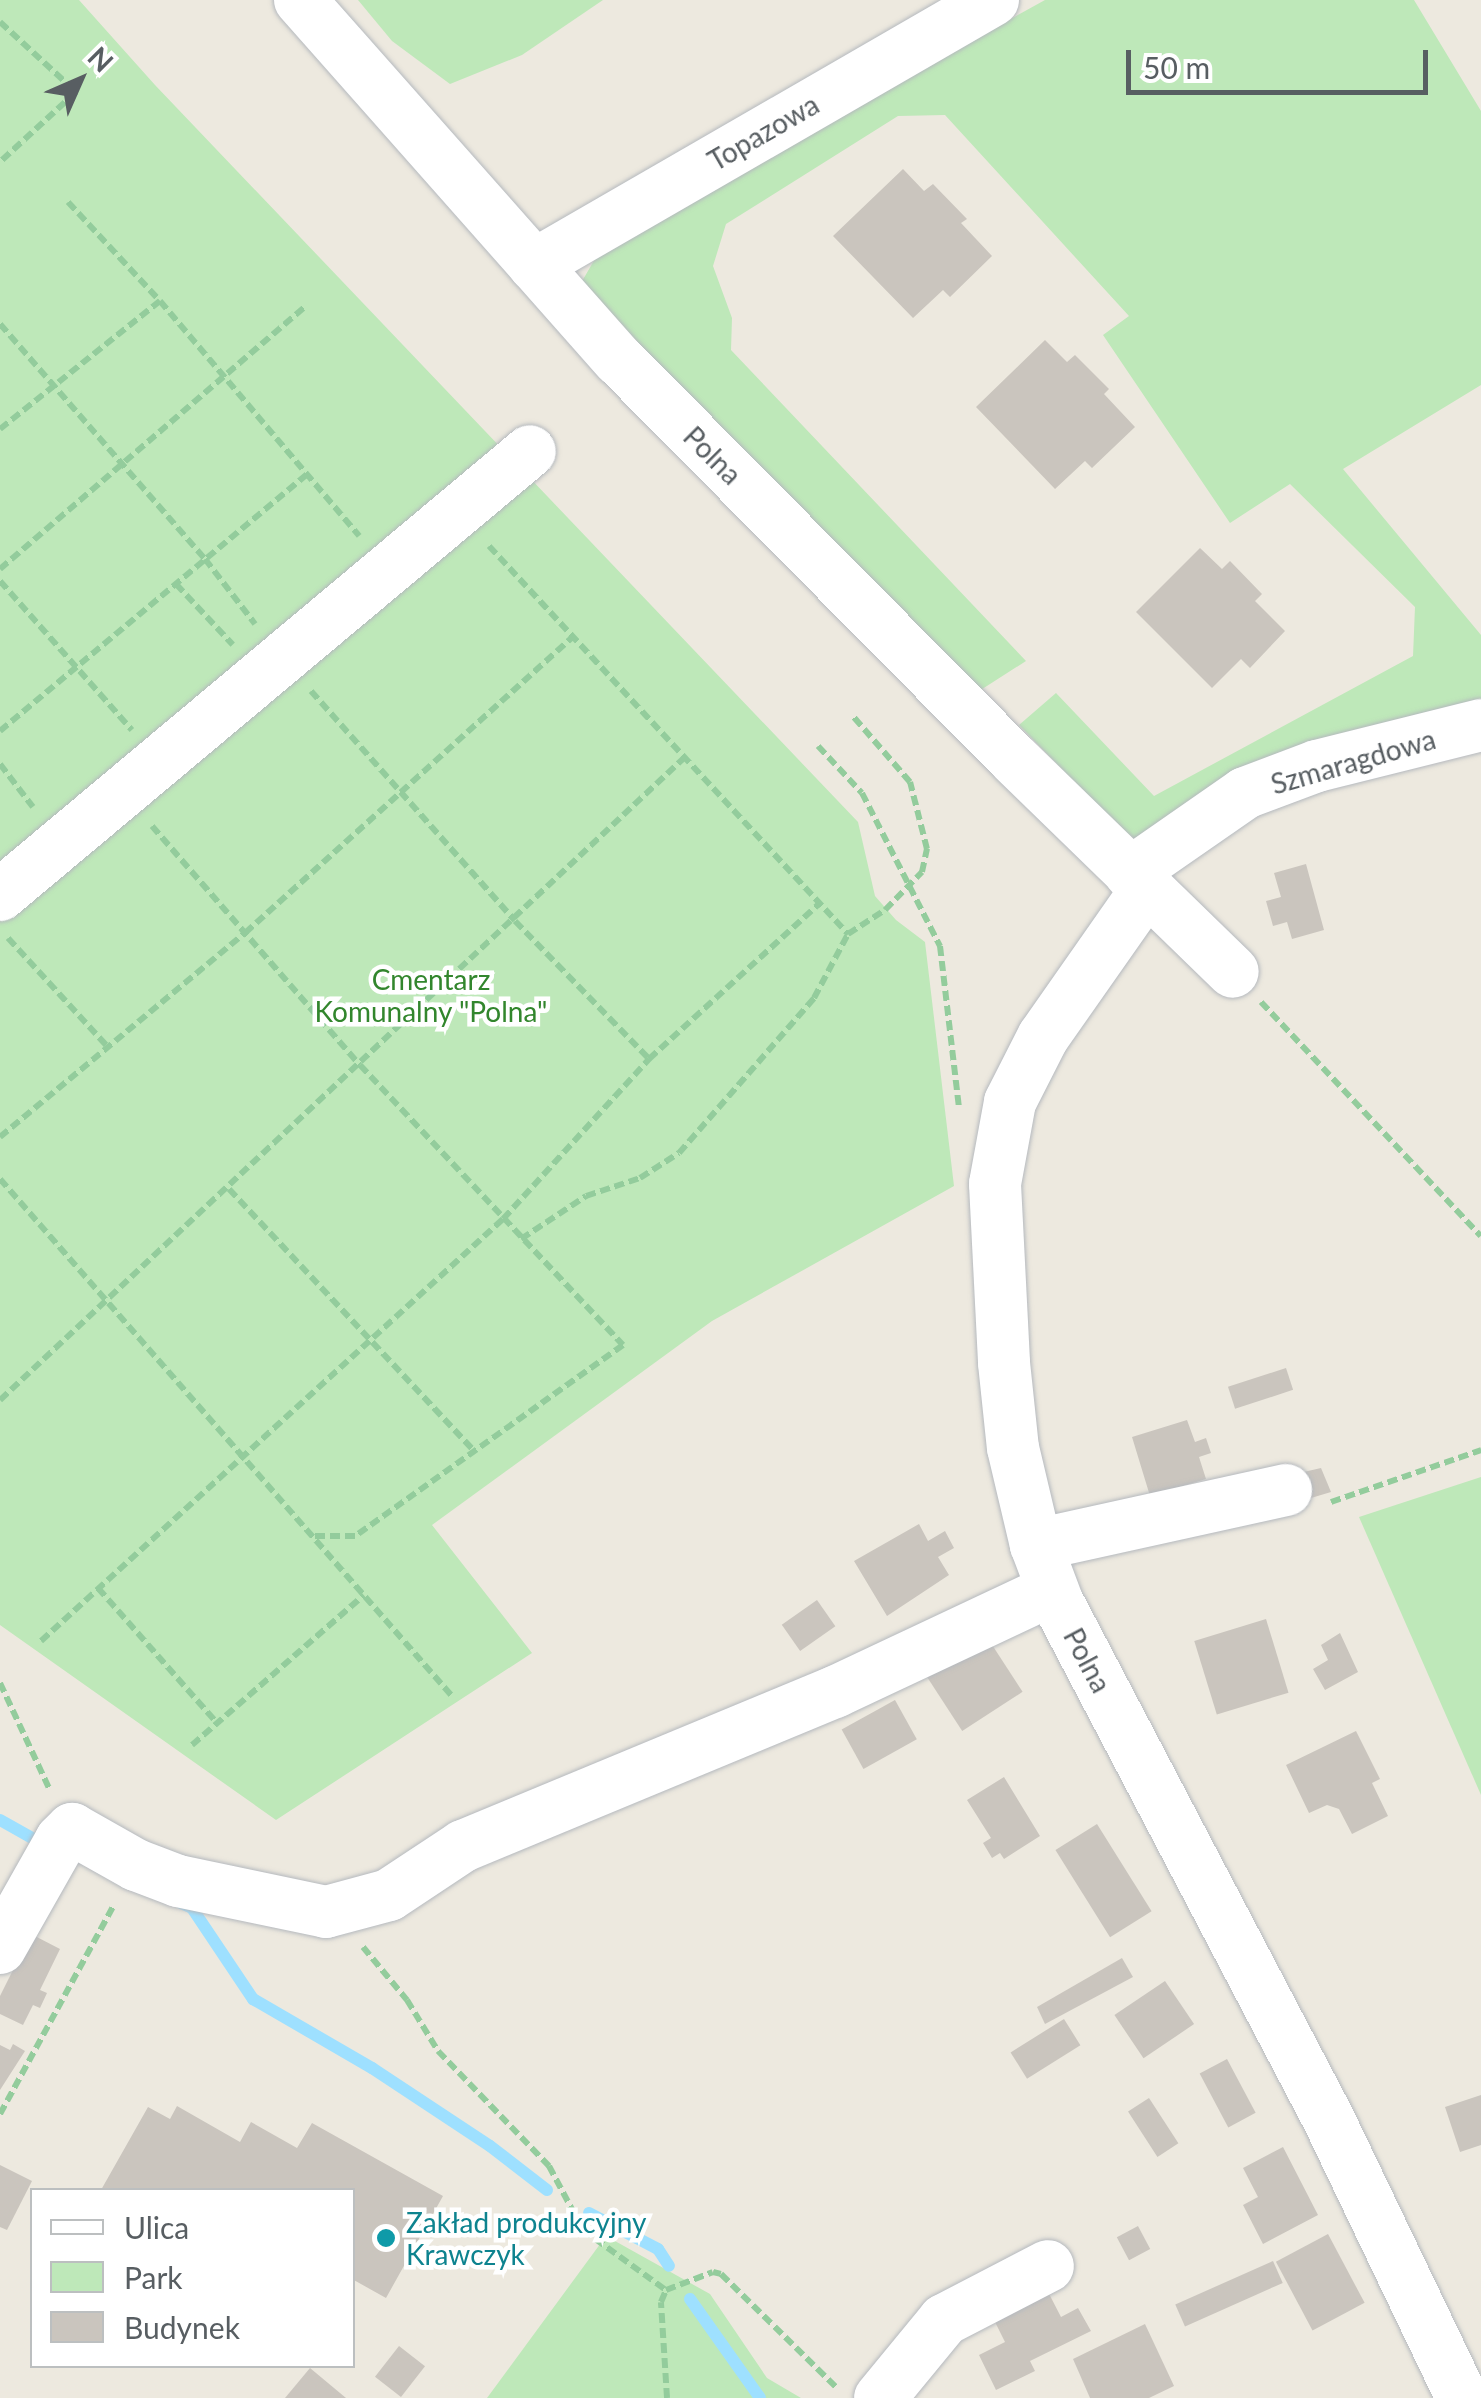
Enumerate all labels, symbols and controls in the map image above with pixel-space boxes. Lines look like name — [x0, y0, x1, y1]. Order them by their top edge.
north arrow — [30, 30, 130, 130]
scale bar — [1131, 30, 1434, 92]
text: N — [82, 39, 121, 78]
text: 50 m — [1143, 49, 1210, 85]
street label: Topazowa — [702, 87, 824, 177]
street label: Polna — [677, 419, 749, 491]
street label: Szmaragdowa — [1267, 721, 1439, 801]
park label: Cmentarz Komunalny "Polna" — [314, 962, 548, 1028]
street label: Polna — [1057, 1622, 1119, 1698]
legend — [30, 2188, 355, 2368]
place label: Zakład produkcyjny Krawczyk — [406, 2205, 646, 2271]
text: Ulica — [124, 2209, 189, 2245]
marker: Zakład produkcyjny Krawczyk — [375, 2227, 397, 2249]
text: Park — [124, 2259, 183, 2295]
text: Budynek — [124, 2309, 240, 2345]

